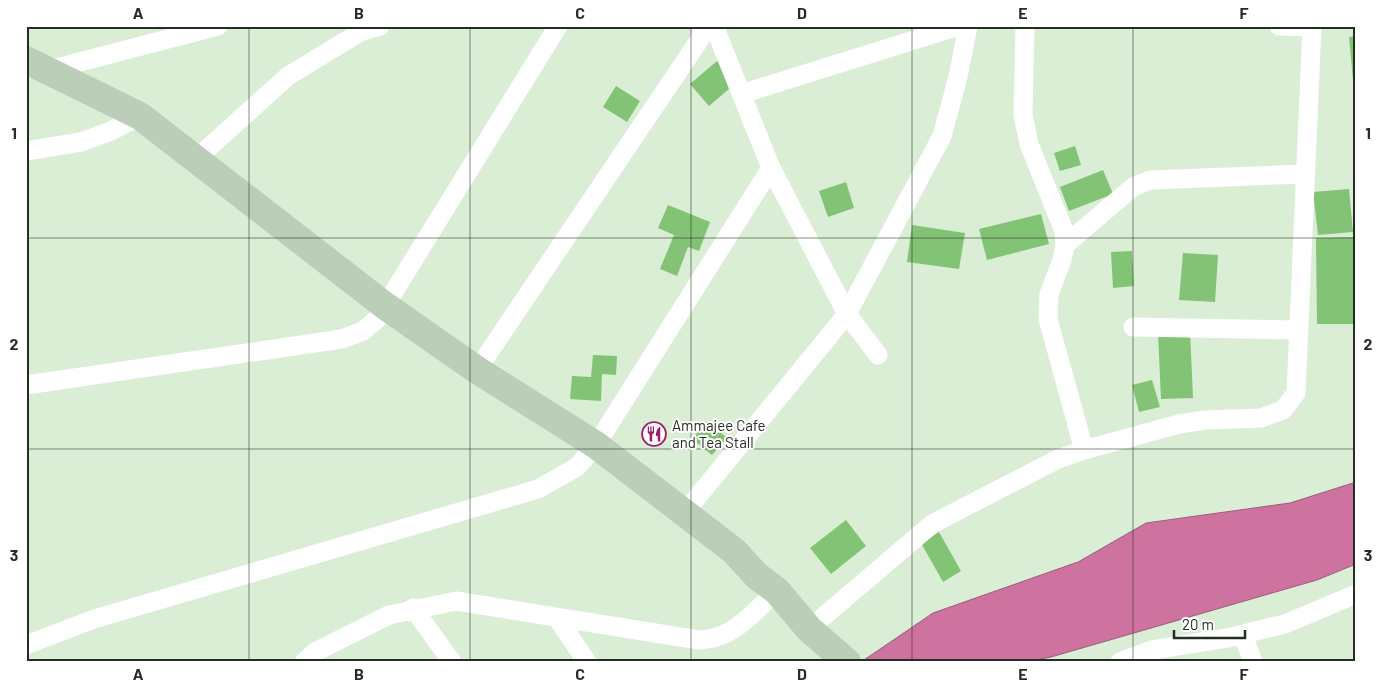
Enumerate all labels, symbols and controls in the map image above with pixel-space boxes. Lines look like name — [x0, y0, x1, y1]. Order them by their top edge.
text: A — [133, 3, 144, 22]
text: B — [354, 3, 364, 22]
text: C — [575, 3, 585, 22]
text: D — [797, 3, 807, 22]
text: E — [1018, 3, 1028, 22]
text: F — [1240, 3, 1249, 22]
text: 1 — [11, 123, 17, 142]
text: 1 — [1365, 123, 1371, 142]
text: 2 — [10, 334, 19, 353]
text: 2 — [1364, 334, 1373, 353]
place label: Ammajee Cafe and Tea Stall — [672, 416, 765, 451]
restaurant icon: Ammajee Cafe and Tea Stall — [641, 421, 667, 447]
text: 3 — [10, 545, 18, 564]
text: 3 — [1364, 545, 1372, 564]
scale bar — [1174, 608, 1246, 640]
text: 20 m — [1182, 615, 1214, 633]
text: A — [133, 664, 144, 683]
text: B — [354, 664, 364, 683]
text: C — [575, 664, 585, 683]
text: D — [797, 664, 807, 683]
text: E — [1018, 664, 1028, 683]
text: F — [1240, 664, 1249, 683]

